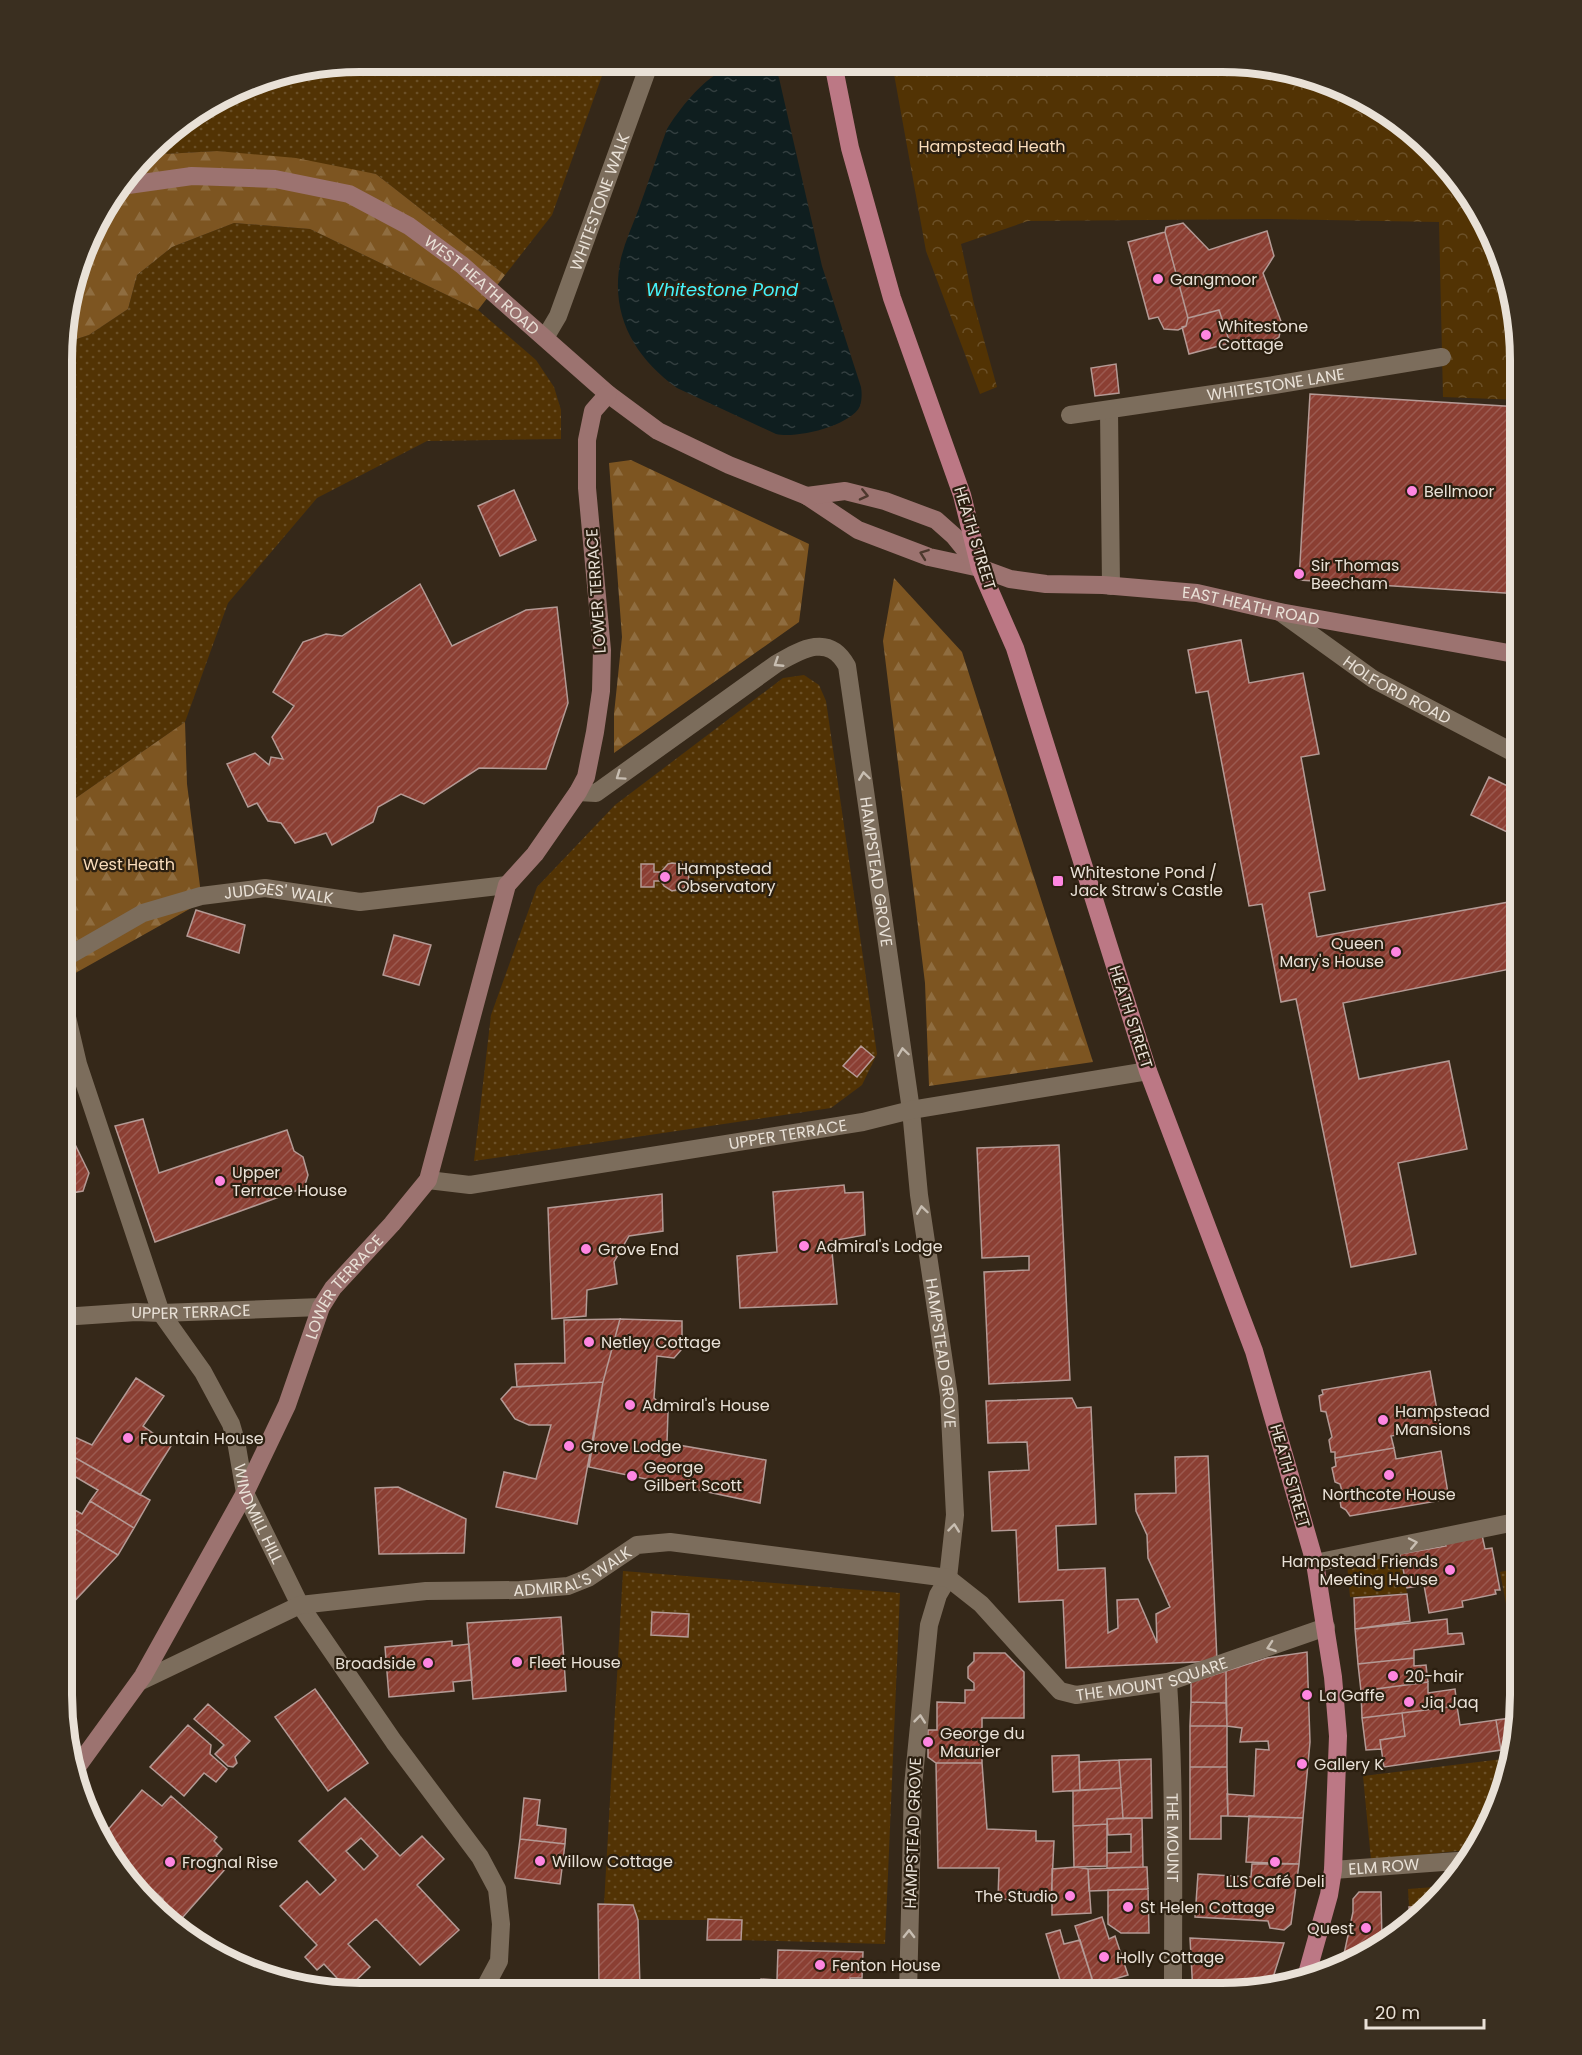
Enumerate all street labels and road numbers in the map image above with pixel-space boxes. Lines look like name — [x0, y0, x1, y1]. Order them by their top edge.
street label: WHITESTONE WALK — [564, 129, 635, 274]
street label: WEST HEATH ROAD — [419, 229, 545, 340]
street label: WHITESTONE LANE — [1205, 362, 1346, 406]
street label: HEATH STREET — [948, 484, 1002, 593]
street label: LOWER TERRACE — [580, 528, 612, 654]
street label: EAST HEATH ROAD — [1181, 580, 1321, 630]
street label: HOLFORD ROAD — [1339, 650, 1455, 729]
street label: HAMPSTEAD GROVE — [854, 795, 899, 948]
street label: JUDGES' WALK — [222, 876, 335, 909]
street label: HEATH STREET — [1104, 963, 1159, 1072]
street label: UPPER TERRACE — [727, 1113, 848, 1155]
street label: LOWER TERRACE — [299, 1229, 388, 1342]
street label: HAMPSTEAD GROVE — [920, 1276, 962, 1429]
street label: UPPER TERRACE — [131, 1298, 251, 1325]
street label: HEATH STREET — [1264, 1421, 1316, 1531]
street label: WINDMILL HILL — [229, 1462, 289, 1567]
street label: ADMIRAL'S WALK — [513, 1540, 636, 1602]
street label: THE MOUNT SQUARE — [1074, 1651, 1230, 1706]
street label: HAMPSTEAD GROVE — [899, 1757, 927, 1909]
street label: THE MOUNT — [1161, 1793, 1185, 1883]
street label: ELM ROW — [1348, 1852, 1421, 1880]

